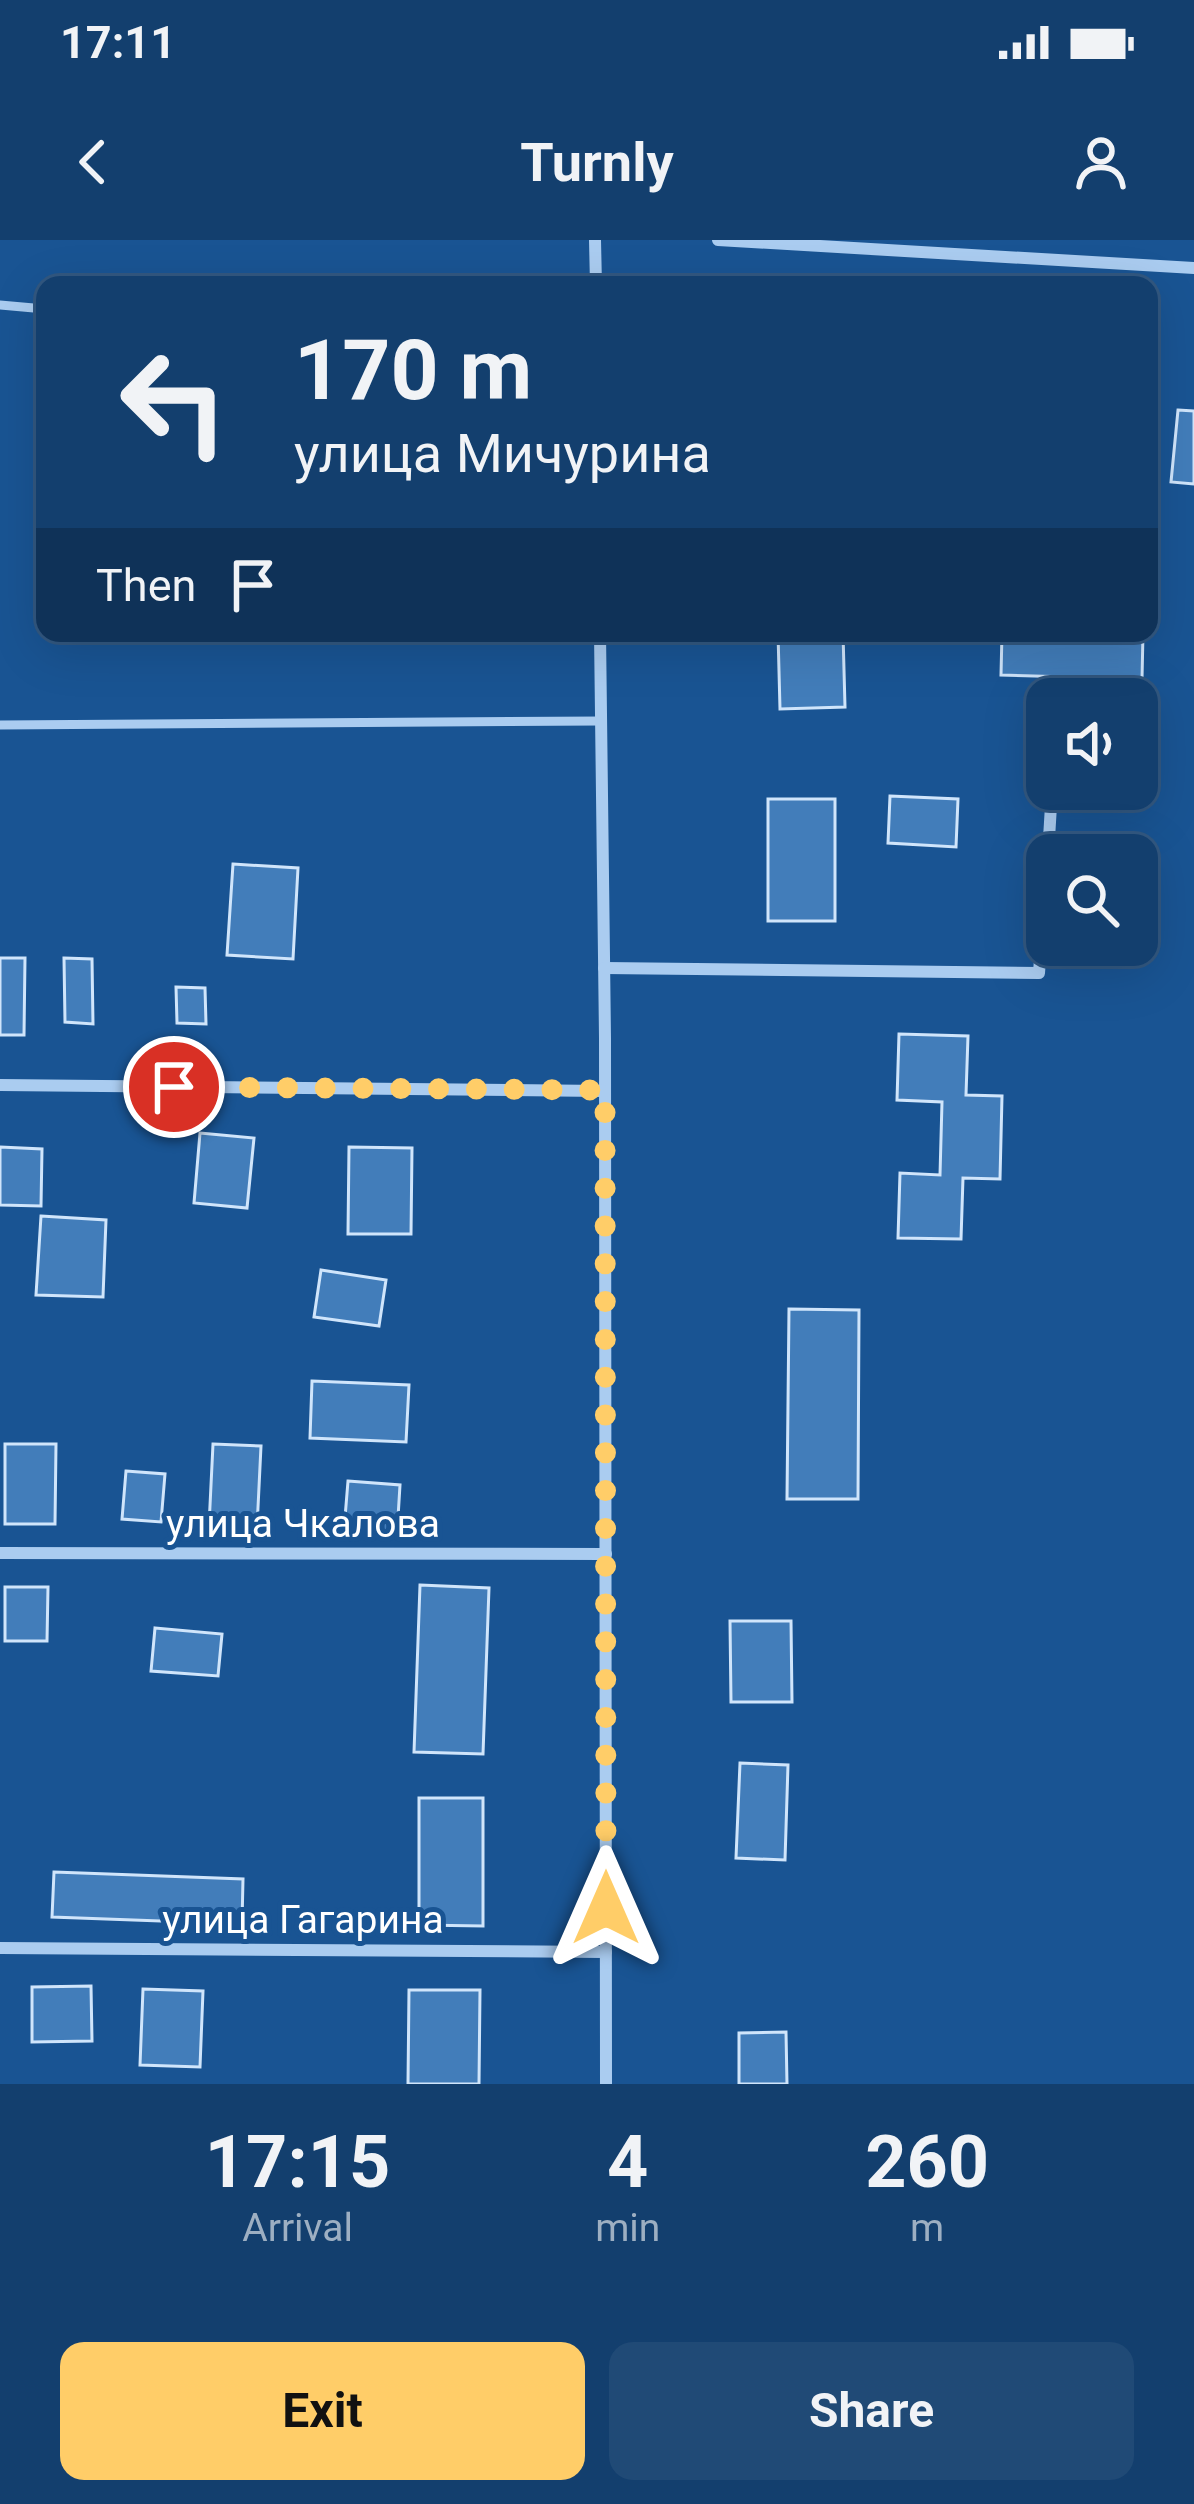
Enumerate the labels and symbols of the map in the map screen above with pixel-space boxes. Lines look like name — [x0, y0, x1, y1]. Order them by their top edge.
pin — [123, 1036, 225, 1138]
street label: улица Чкалова — [166, 1501, 440, 1547]
position arrow — [543, 1845, 669, 1971]
street label: улица Гагарина — [162, 1897, 444, 1943]

